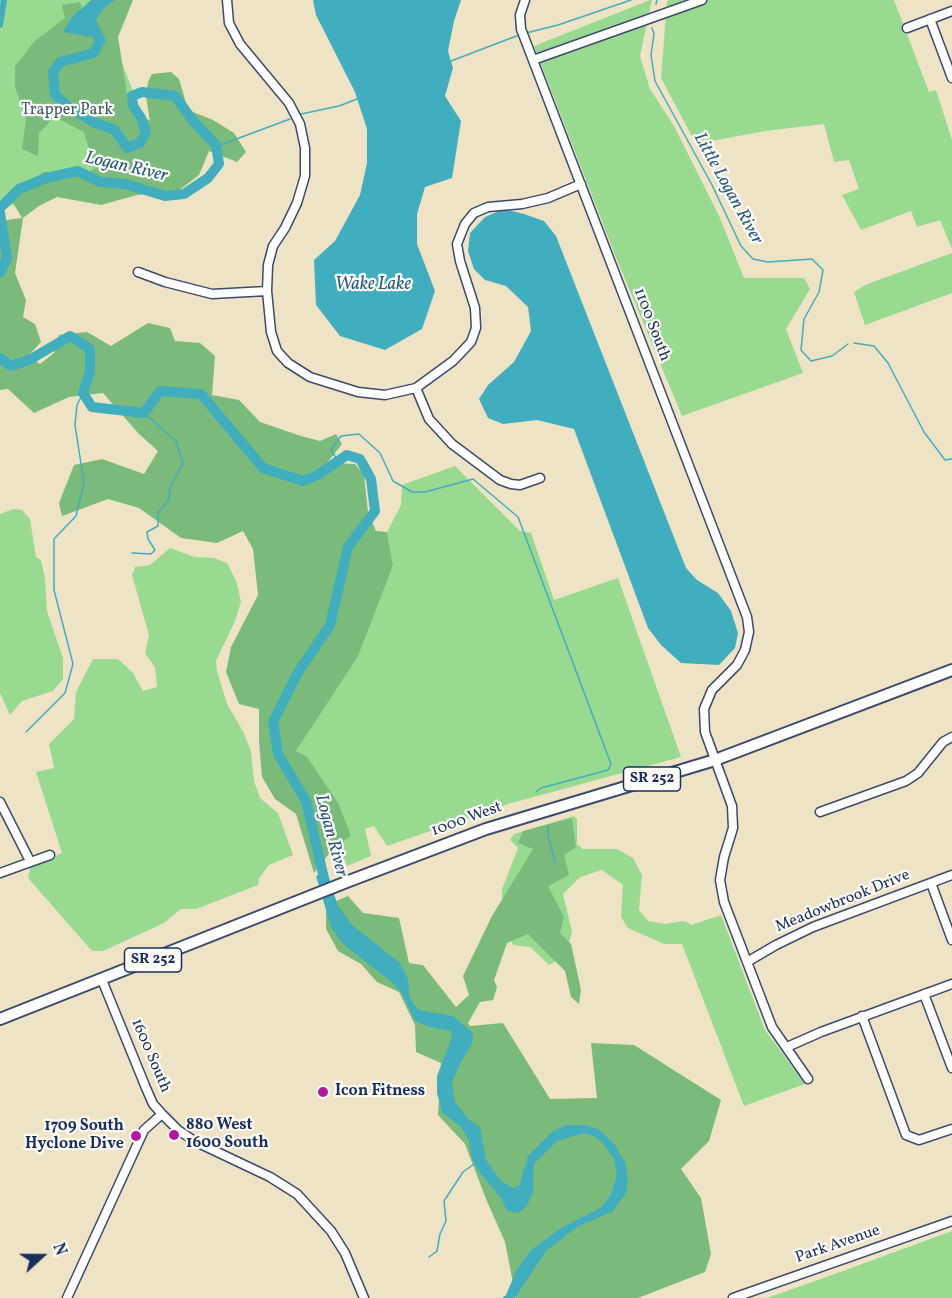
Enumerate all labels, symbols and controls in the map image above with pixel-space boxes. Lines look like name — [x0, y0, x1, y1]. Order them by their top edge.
park label: Trapper Park — [21, 101, 113, 121]
water label: Little Logan River — [687, 129, 767, 249]
water label: Logan River — [82, 148, 170, 188]
water label: Wake Lake — [335, 275, 411, 297]
street label: 1100 South — [628, 286, 674, 364]
road number: SR 252 — [624, 767, 680, 791]
water label: Logan River — [309, 792, 351, 880]
street label: 1000 West — [429, 798, 505, 842]
street label: Meadowbrook Drive — [773, 866, 913, 938]
road number: SR 252 — [124, 948, 182, 972]
street label: 1600 South — [126, 1016, 174, 1096]
place label: Icon Fitness — [335, 1082, 425, 1102]
marker: Icon Fitness — [316, 1085, 330, 1099]
place label: 880 West 1600 South — [186, 1116, 269, 1154]
place label: 1709 South Hyclone Dive — [25, 1117, 124, 1155]
marker: 880 West 1600 South — [167, 1128, 181, 1142]
marker: 1709 South Hyclone Dive — [129, 1129, 143, 1143]
street label: Park Avenue — [793, 1222, 883, 1268]
north arrow — [12, 1226, 72, 1286]
text: N — [46, 1240, 71, 1259]

